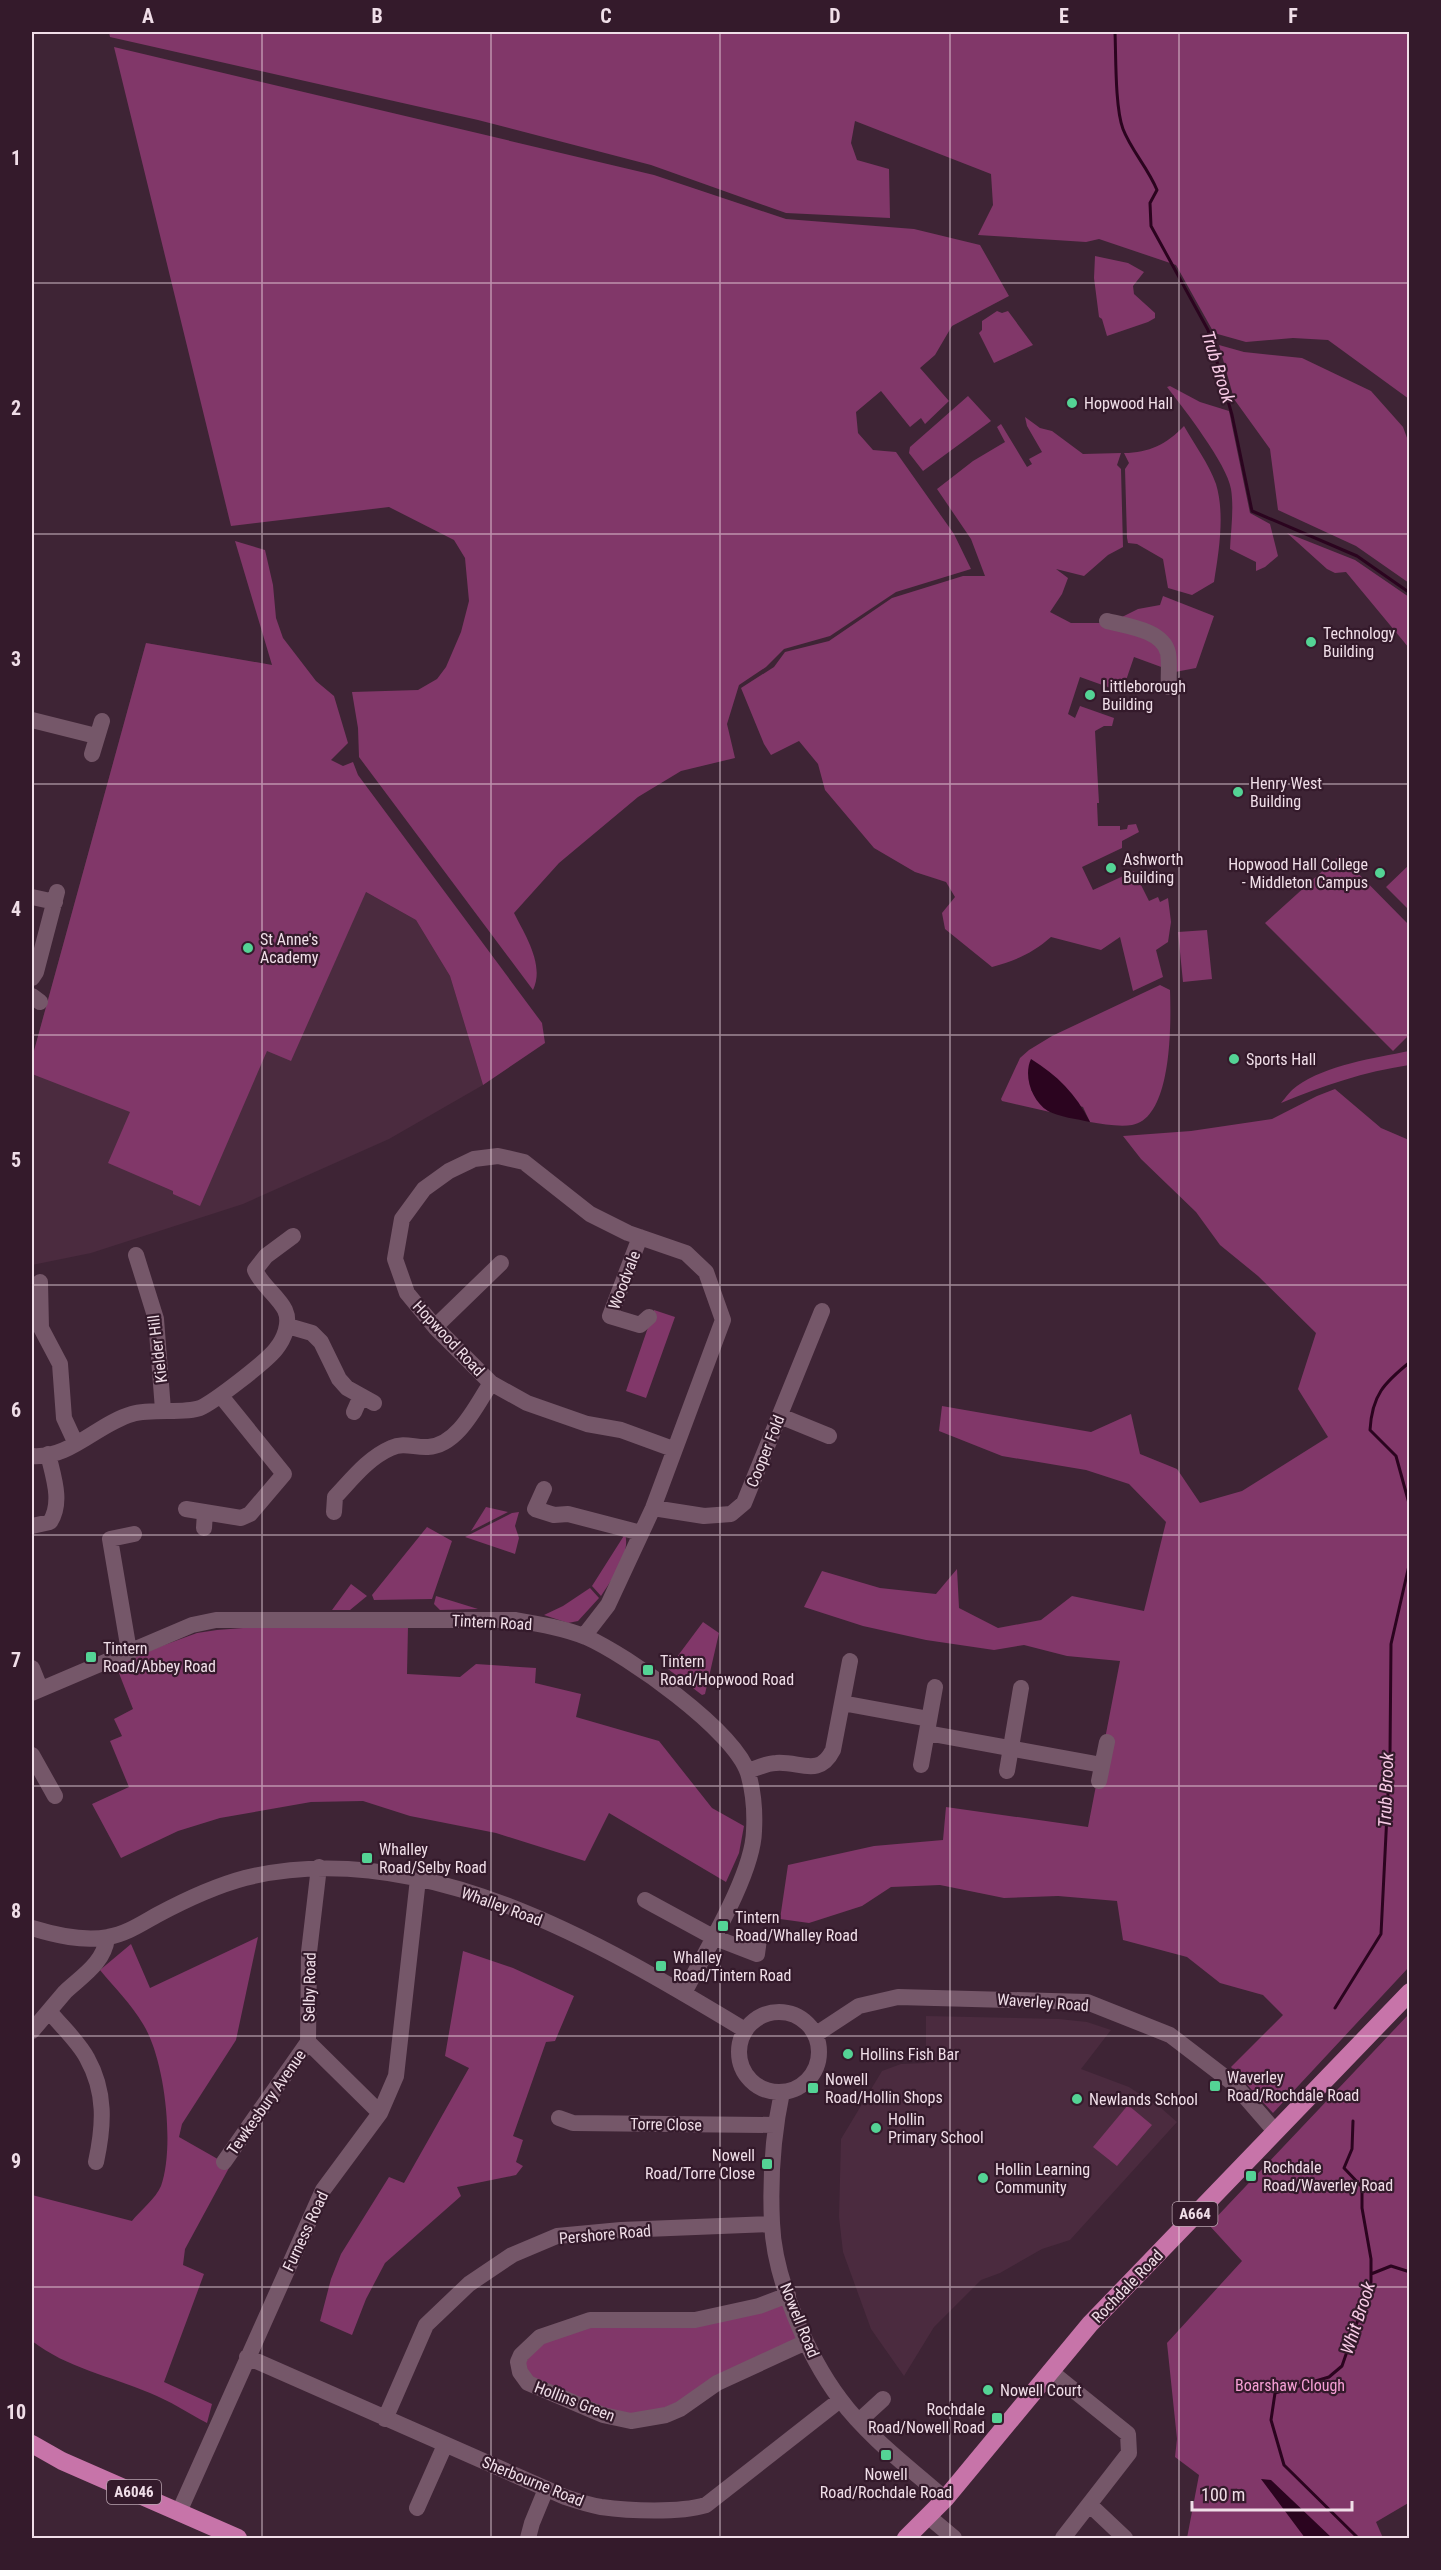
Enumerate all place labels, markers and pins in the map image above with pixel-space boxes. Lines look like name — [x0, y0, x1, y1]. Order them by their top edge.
place label: Hopwood Hall — [1084, 394, 1173, 413]
marker: Hopwood Hall — [1065, 396, 1079, 410]
place label: Technology Building — [1323, 624, 1396, 661]
marker: Technology Building — [1304, 635, 1318, 649]
place label: Littleborough Building — [1102, 677, 1186, 714]
marker: Littleborough Building — [1083, 688, 1097, 702]
place label: Henry West Building — [1250, 774, 1322, 811]
marker: Henry West Building — [1231, 785, 1245, 799]
place label: Ashworth Building — [1123, 850, 1183, 887]
place label: Hopwood Hall College - Middleton Campus — [1228, 855, 1368, 892]
marker: Ashworth Building — [1104, 861, 1118, 875]
marker: Hopwood Hall College - Middleton Campus — [1373, 866, 1387, 880]
place label: St Anne's Academy — [260, 930, 319, 967]
marker: St Anne's Academy — [241, 941, 255, 955]
place label: Sports Hall — [1246, 1050, 1316, 1069]
marker: Sports Hall — [1227, 1052, 1241, 1066]
place label: Tintern Road/Abbey Road — [103, 1639, 216, 1676]
marker: Tintern Road/Abbey Road — [84, 1650, 98, 1664]
place label: Tintern Road/Hopwood Road — [660, 1652, 794, 1689]
marker: Tintern Road/Hopwood Road — [641, 1663, 655, 1677]
place label: Whalley Road/Selby Road — [379, 1840, 487, 1877]
marker: Whalley Road/Selby Road — [360, 1851, 374, 1865]
place label: Tintern Road/Whalley Road — [735, 1908, 858, 1945]
marker: Tintern Road/Whalley Road — [716, 1919, 730, 1933]
place label: Whalley Road/Tintern Road — [673, 1948, 791, 1985]
marker: Whalley Road/Tintern Road — [654, 1959, 668, 1973]
place label: Hollins Fish Bar — [860, 2045, 959, 2064]
marker: Hollins Fish Bar — [841, 2047, 855, 2061]
place label: Waverley Road/Rochdale Road — [1227, 2068, 1359, 2105]
place label: Nowell Road/Hollin Shops — [825, 2070, 943, 2107]
marker: Waverley Road/Rochdale Road — [1208, 2079, 1222, 2093]
marker: Nowell Road/Hollin Shops — [806, 2081, 820, 2095]
place label: Newlands School — [1089, 2090, 1198, 2109]
marker: Newlands School — [1070, 2092, 1084, 2106]
place label: Hollin Primary School — [888, 2110, 984, 2147]
marker: Hollin Primary School — [869, 2121, 883, 2135]
place label: Nowell Road/Torre Close — [645, 2146, 755, 2183]
marker: Nowell Road/Torre Close — [760, 2157, 774, 2171]
place label: Rochdale Road/Waverley Road — [1263, 2158, 1393, 2195]
place label: Hollin Learning Community — [995, 2160, 1090, 2197]
marker: Rochdale Road/Waverley Road — [1244, 2169, 1258, 2183]
marker: Hollin Learning Community — [976, 2171, 990, 2185]
place label: Nowell Court — [1000, 2381, 1082, 2400]
marker: Nowell Court — [981, 2383, 995, 2397]
place label: Rochdale Road/Nowell Road — [868, 2400, 985, 2437]
marker: Rochdale Road/Nowell Road — [990, 2411, 1004, 2425]
marker: Nowell Road/Rochdale Road — [879, 2448, 893, 2462]
place label: Nowell Road/Rochdale Road — [820, 2465, 952, 2502]

